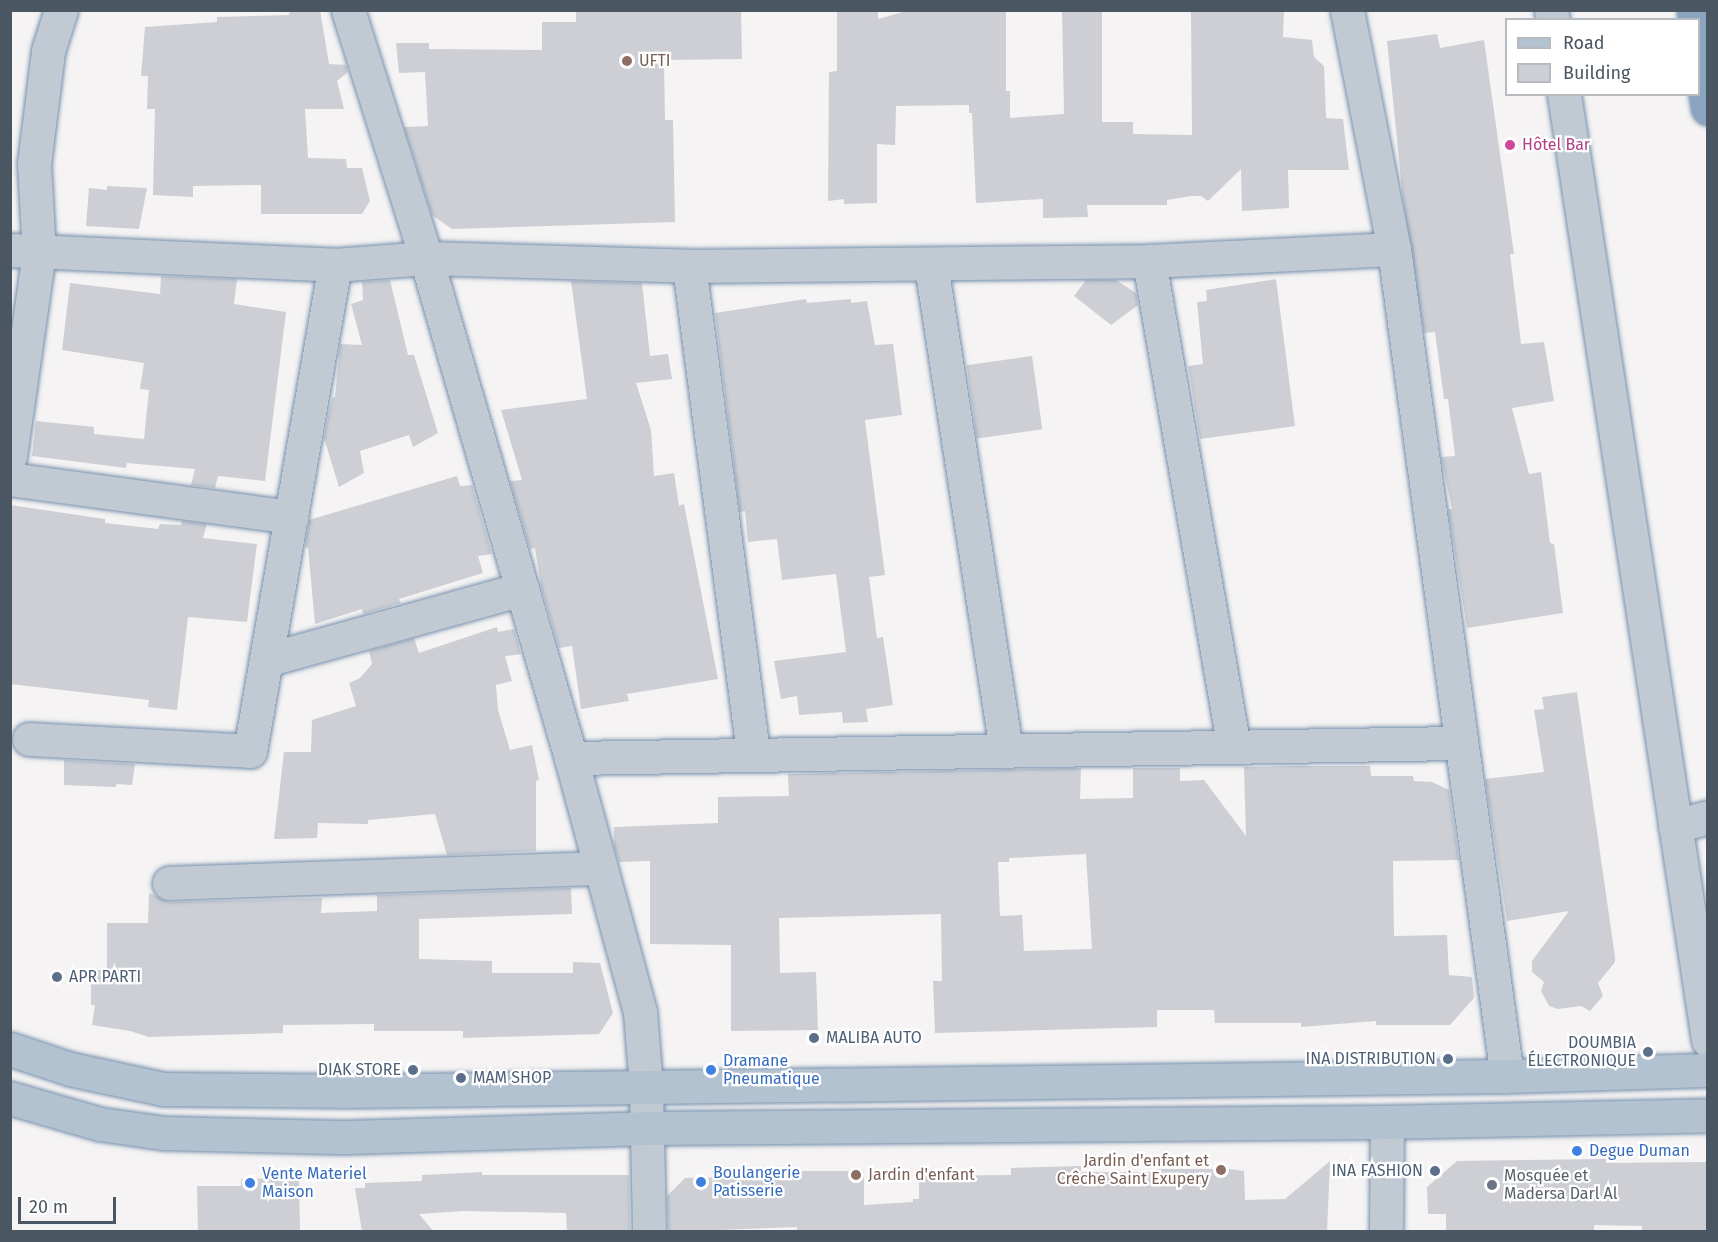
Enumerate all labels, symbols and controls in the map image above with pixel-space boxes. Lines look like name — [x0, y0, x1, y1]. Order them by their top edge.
legend — [1505, 18, 1700, 96]
text: Road — [1563, 32, 1605, 54]
place label: UFTI — [639, 51, 670, 71]
marker: UFTI — [620, 54, 634, 68]
text: Building — [1563, 62, 1630, 84]
place label: Hôtel Bar — [1522, 135, 1590, 155]
marker: Hôtel Bar — [1503, 138, 1517, 152]
place label: APR PARTI — [69, 967, 141, 987]
marker: APR PARTI — [50, 970, 64, 984]
place label: MALIBA AUTO — [826, 1028, 922, 1048]
marker: MALIBA AUTO — [807, 1031, 821, 1045]
place label: DOUMBIA ÉLECTRONIQUE — [1528, 1033, 1636, 1071]
marker: DOUMBIA ÉLECTRONIQUE — [1641, 1045, 1655, 1059]
place label: INA DISTRIBUTION — [1306, 1049, 1436, 1069]
place label: Dramane Pneumatique — [723, 1051, 820, 1089]
marker: INA DISTRIBUTION — [1441, 1052, 1455, 1066]
place label: DIAK STORE — [318, 1060, 401, 1080]
marker: DIAK STORE — [406, 1063, 420, 1077]
marker: Dramane Pneumatique — [704, 1063, 718, 1077]
place label: MAM SHOP — [473, 1068, 551, 1088]
marker: MAM SHOP — [454, 1071, 468, 1085]
place label: Degue Duman — [1589, 1141, 1690, 1161]
marker: Degue Duman — [1570, 1144, 1584, 1158]
place label: Jardin d'enfant et Crêche Saint Exupery — [1057, 1151, 1209, 1189]
place label: INA FASHION — [1331, 1161, 1423, 1181]
place label: Boulangerie Patisserie — [713, 1163, 800, 1201]
marker: Jardin d'enfant et Crêche Saint Exupery — [1214, 1163, 1228, 1177]
place label: Vente Materiel Maison — [262, 1164, 367, 1202]
marker: INA FASHION — [1428, 1164, 1442, 1178]
place label: Jardin d'enfant — [868, 1165, 975, 1185]
place label: Mosquée et Madersa Darl Al — [1504, 1166, 1617, 1204]
marker: Jardin d'enfant — [849, 1168, 863, 1182]
marker: Boulangerie Patisserie — [694, 1175, 708, 1189]
marker: Vente Materiel Maison — [243, 1176, 257, 1190]
marker: Mosquée et Madersa Darl Al — [1485, 1178, 1499, 1192]
scale bar — [21, 1185, 118, 1223]
text: 20 m — [29, 1196, 68, 1218]

